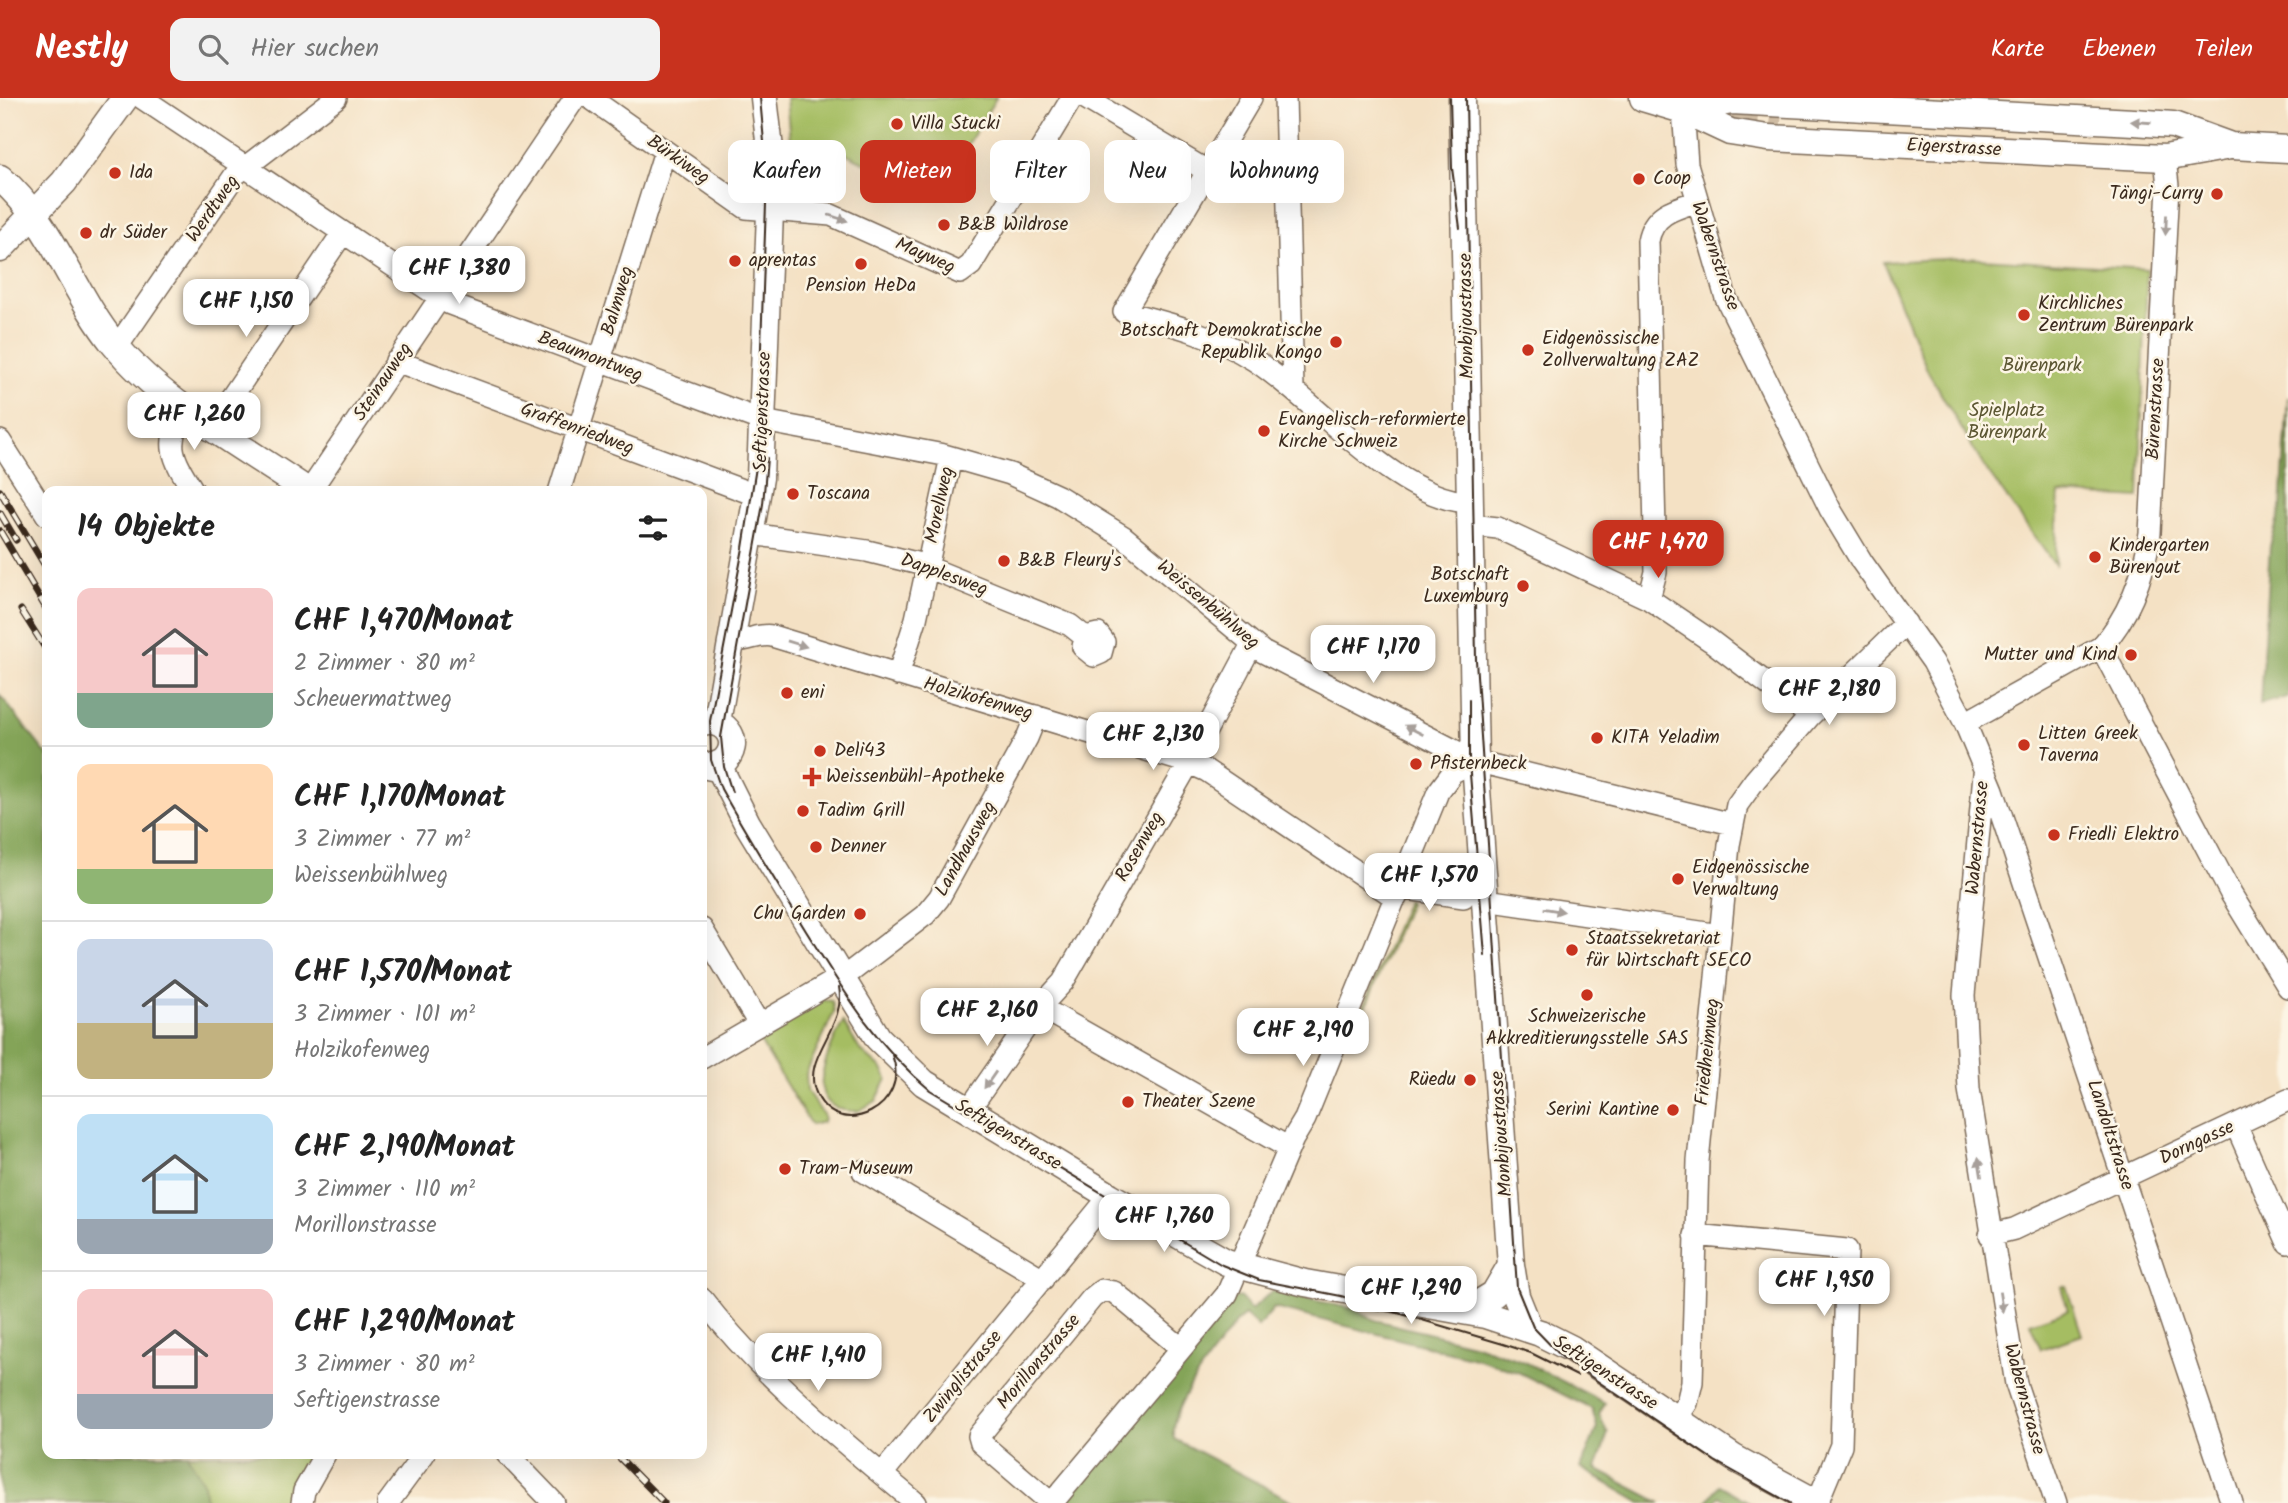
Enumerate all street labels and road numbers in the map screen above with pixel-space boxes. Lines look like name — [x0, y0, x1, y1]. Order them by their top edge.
street label: Bürkiweg — [640, 127, 716, 193]
street label: Eigerstrasse — [1906, 131, 2003, 165]
street label: Werdtweg — [179, 169, 247, 249]
street label: Wabernstrasse — [1682, 197, 1748, 315]
street label: Mayweg — [890, 229, 960, 283]
street label: Monbijoustrasse — [1451, 252, 1483, 379]
street label: Balmweg — [593, 263, 643, 339]
street label: Beaumontweg — [533, 323, 647, 391]
street label: Steinauweg — [346, 337, 420, 427]
street label: Seftigenstrasse — [746, 351, 780, 473]
street label: Bürenstrasse — [2138, 357, 2174, 460]
street label: Graffenriedweg — [516, 395, 638, 463]
street label: Morellweg — [917, 464, 963, 546]
street label: Dapplesweg — [896, 545, 992, 605]
street label: Weissenbühlweg — [1150, 553, 1266, 657]
street label: Holzikofenweg — [920, 669, 1036, 729]
street label: Wabernstrasse — [1958, 779, 1998, 896]
street label: Landhausweg — [927, 796, 1005, 902]
street label: Rosenweg — [1108, 806, 1172, 888]
street label: Friedheimweg — [1687, 997, 1729, 1107]
street label: Monbijoustrasse — [1483, 1070, 1521, 1198]
street label: Landoltstrasse — [2078, 1076, 2142, 1195]
street label: Seftigenstrasse — [949, 1091, 1068, 1179]
street label: Dorngasse — [2154, 1112, 2240, 1173]
street label: Morillonstrasse — [990, 1307, 1089, 1417]
street label: Zwinglistrasse — [916, 1323, 1010, 1430]
street label: Seftigenstrasse — [1546, 1328, 1664, 1419]
street label: Wabernstrasse — [1995, 1340, 2053, 1458]

